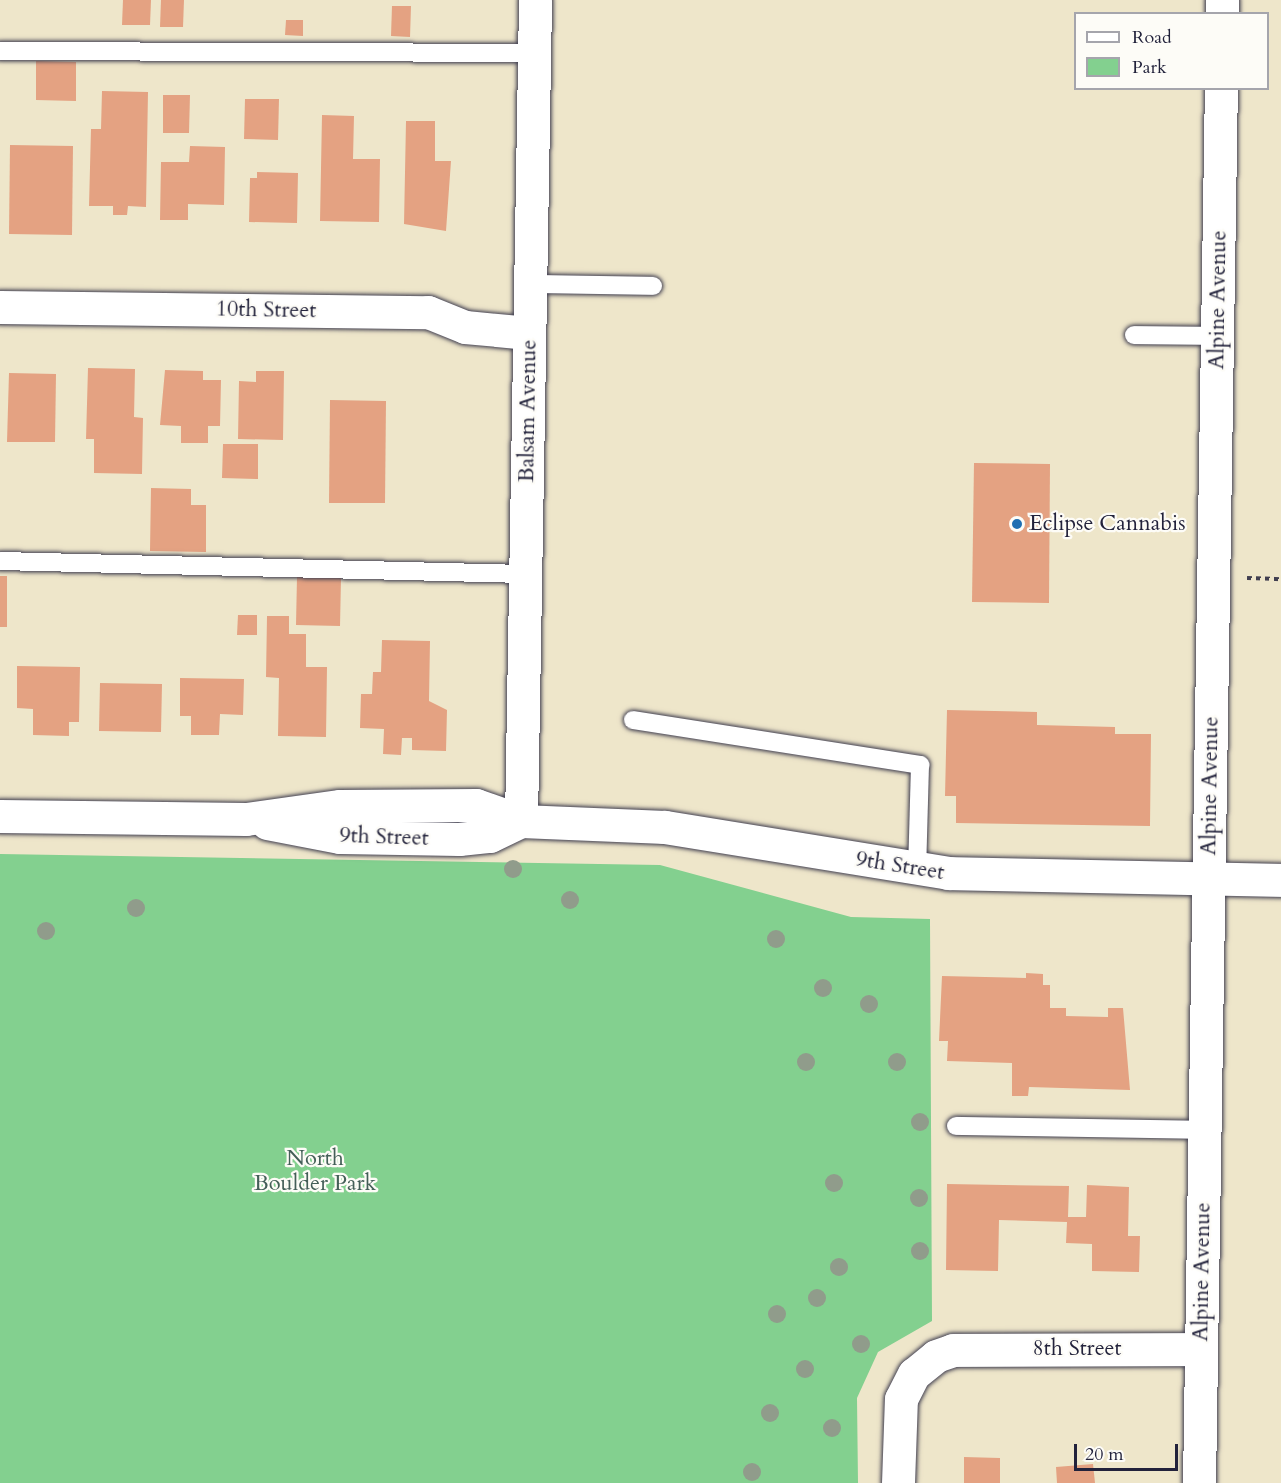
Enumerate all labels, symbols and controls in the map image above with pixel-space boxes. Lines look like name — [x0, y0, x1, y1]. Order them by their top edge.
legend — [1074, 12, 1269, 90]
text: Road — [1132, 25, 1172, 50]
text: Park — [1132, 55, 1167, 80]
street label: Alpine Avenue — [1204, 230, 1232, 370]
street label: 10th Street — [216, 296, 316, 324]
street label: Balsam Avenue — [514, 339, 542, 483]
place label: Eclipse Cannabis — [1029, 511, 1186, 537]
marker: Eclipse Cannabis — [1010, 517, 1024, 531]
street label: Alpine Avenue — [1196, 716, 1224, 856]
street label: 9th Street — [339, 822, 429, 852]
street label: 9th Street — [854, 846, 946, 886]
park label: North Boulder Park — [254, 1145, 376, 1196]
street label: Alpine Avenue — [1188, 1202, 1216, 1342]
street label: 8th Street — [1032, 1336, 1122, 1362]
scale bar — [1077, 1432, 1180, 1470]
text: 20 m — [1085, 1442, 1124, 1467]

